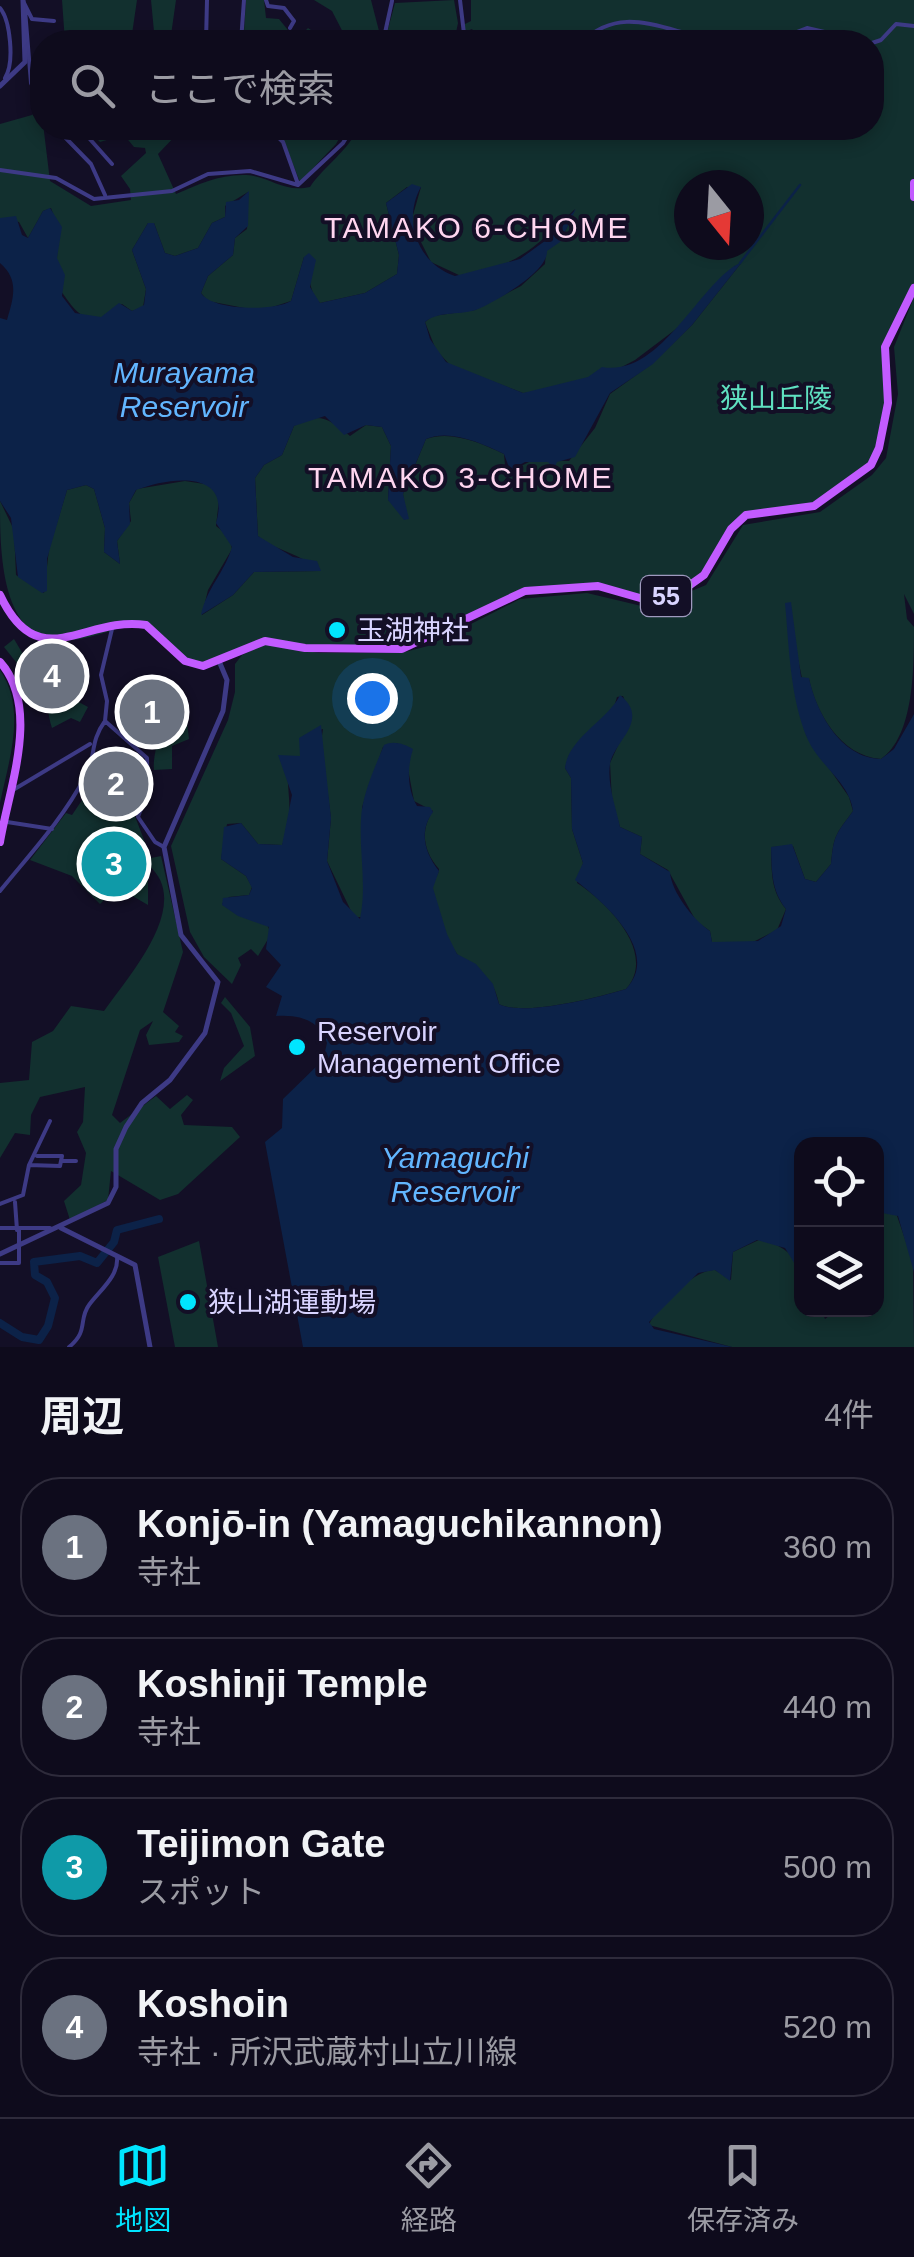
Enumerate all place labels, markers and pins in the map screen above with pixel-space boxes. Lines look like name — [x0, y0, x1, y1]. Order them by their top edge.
place label: 玉湖神社 — [357, 615, 469, 646]
marker: 玉湖神社 — [326, 619, 348, 641]
pin: 4 — [20, 638, 84, 714]
pin: 1 — [120, 674, 184, 750]
pin: 2 — [84, 746, 148, 822]
pin: 3 — [82, 826, 146, 902]
place label: Reservoir Management Office — [317, 1016, 561, 1079]
marker: Reservoir Management Office — [286, 1036, 308, 1058]
place label: 狭山湖運動場 — [208, 1287, 376, 1318]
marker: 狭山湖運動場 — [177, 1291, 199, 1313]

